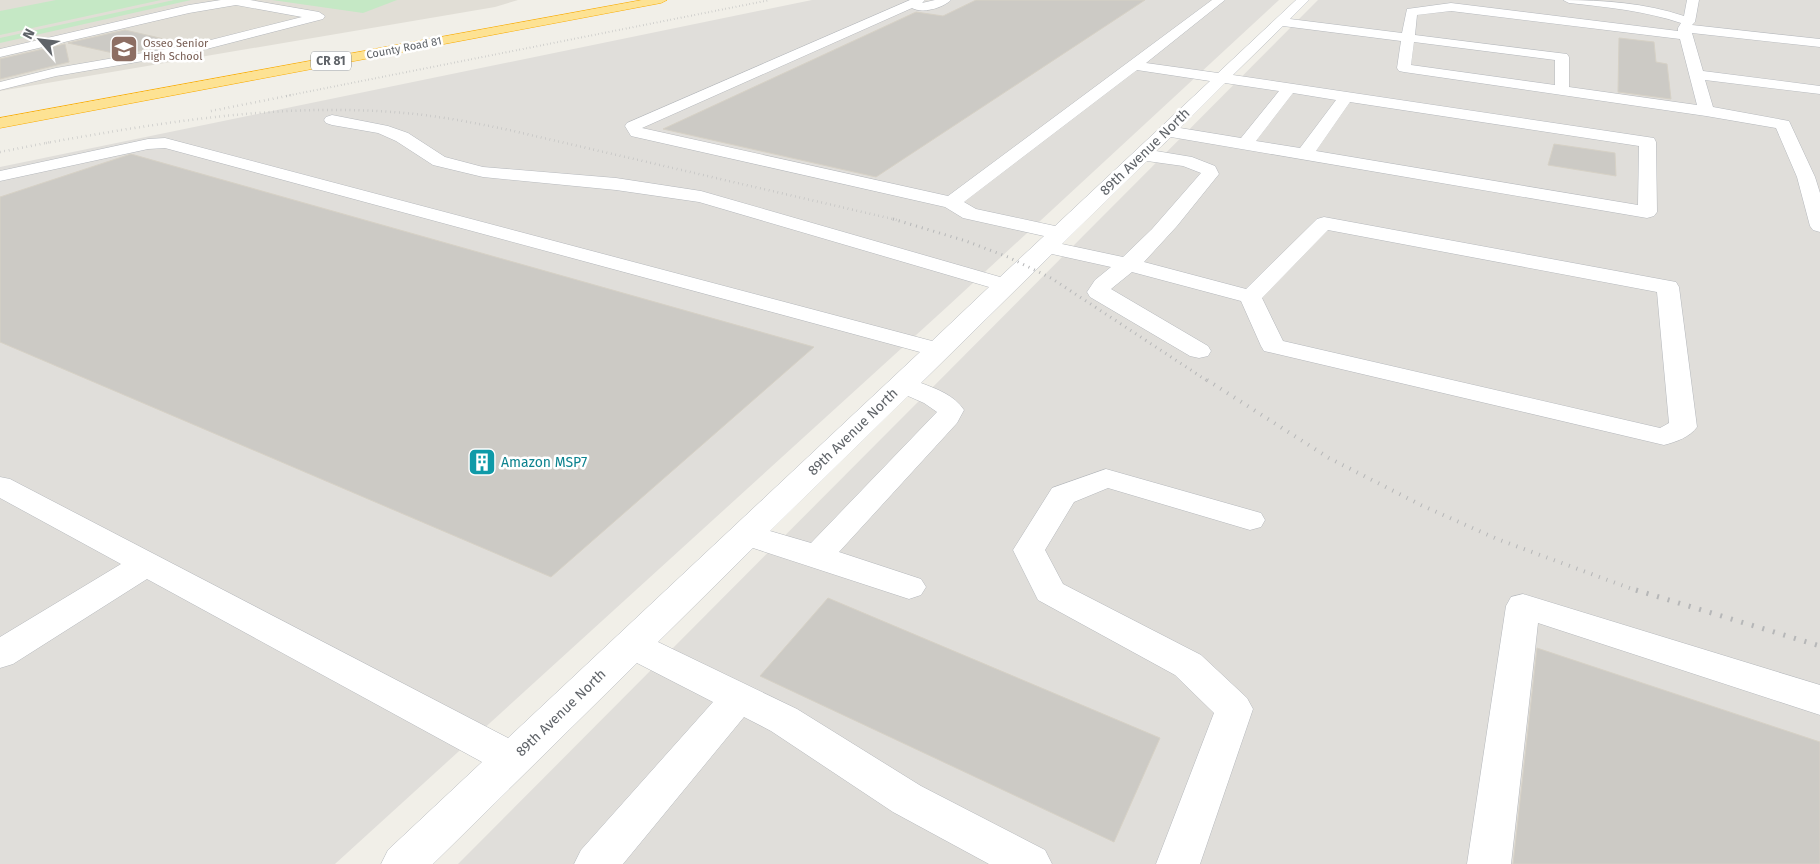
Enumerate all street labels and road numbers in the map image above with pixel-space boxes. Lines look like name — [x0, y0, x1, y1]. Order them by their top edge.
street label: County Road 81 — [365, 34, 443, 62]
road number: CR 81 — [311, 51, 351, 70]
street label: 89th Avenue North — [1097, 105, 1193, 199]
street label: 89th Avenue North — [805, 385, 901, 479]
street label: 89th Avenue North — [513, 666, 609, 760]

